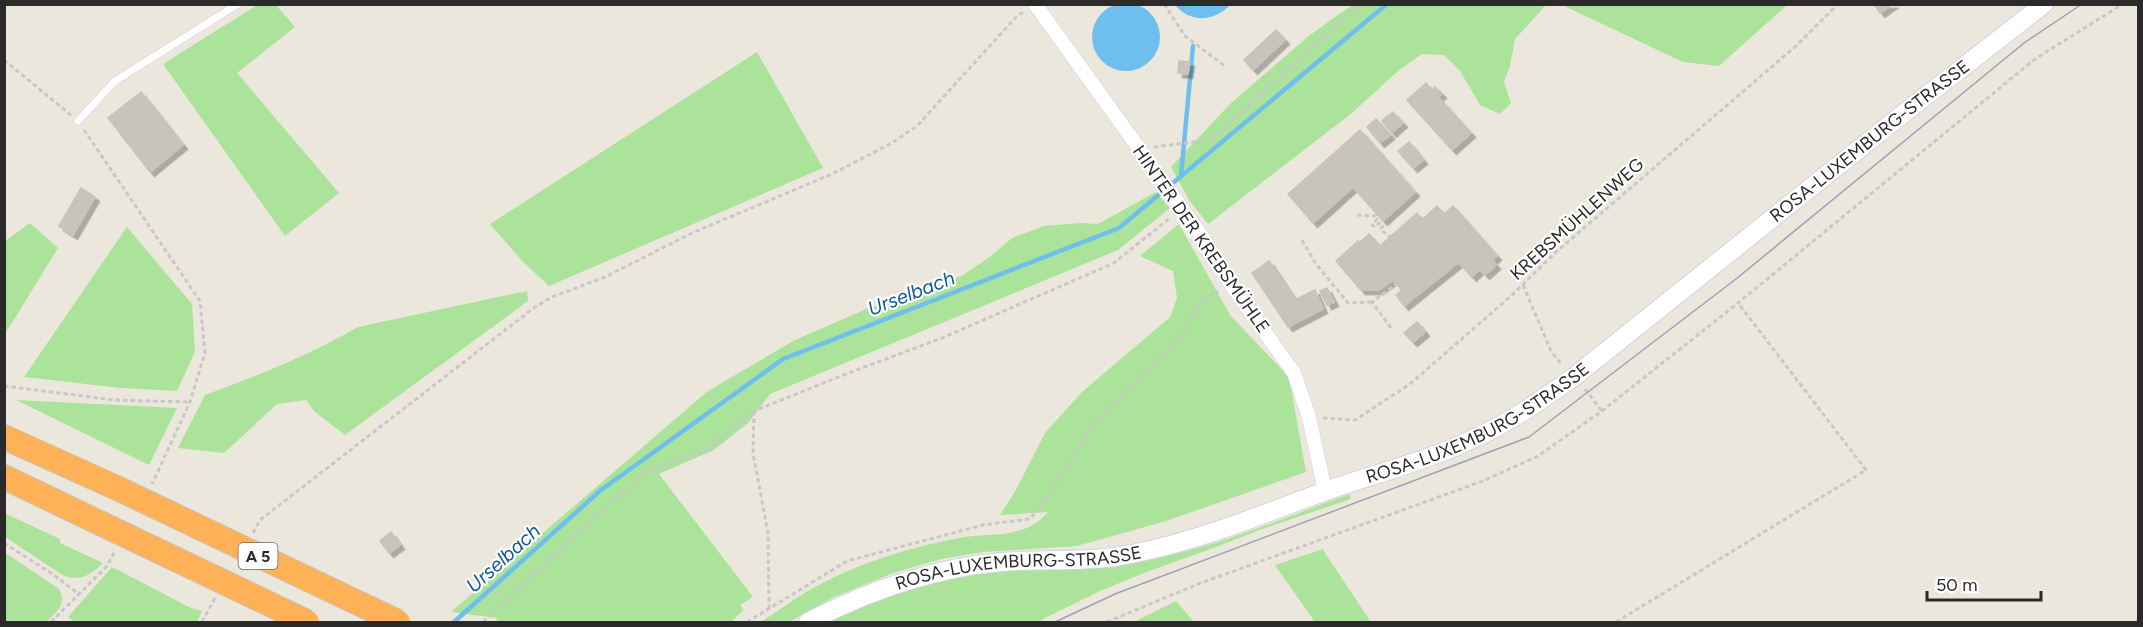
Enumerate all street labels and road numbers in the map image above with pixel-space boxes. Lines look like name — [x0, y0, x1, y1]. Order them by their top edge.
street label: ROSA-LUXEMBURG-STRASSE — [1766, 55, 1974, 227]
street label: HINTER DER KREBSMÜHLE — [1128, 141, 1274, 337]
street label: KREBSMÜHLENWEG — [1506, 153, 1649, 285]
street label: ROSA-LUXEMBURG-STRASSE — [1363, 358, 1594, 488]
street label: ROSA-LUXEMBURG-STRASSE — [893, 541, 1143, 595]
road number: A 5 — [238, 543, 278, 569]

